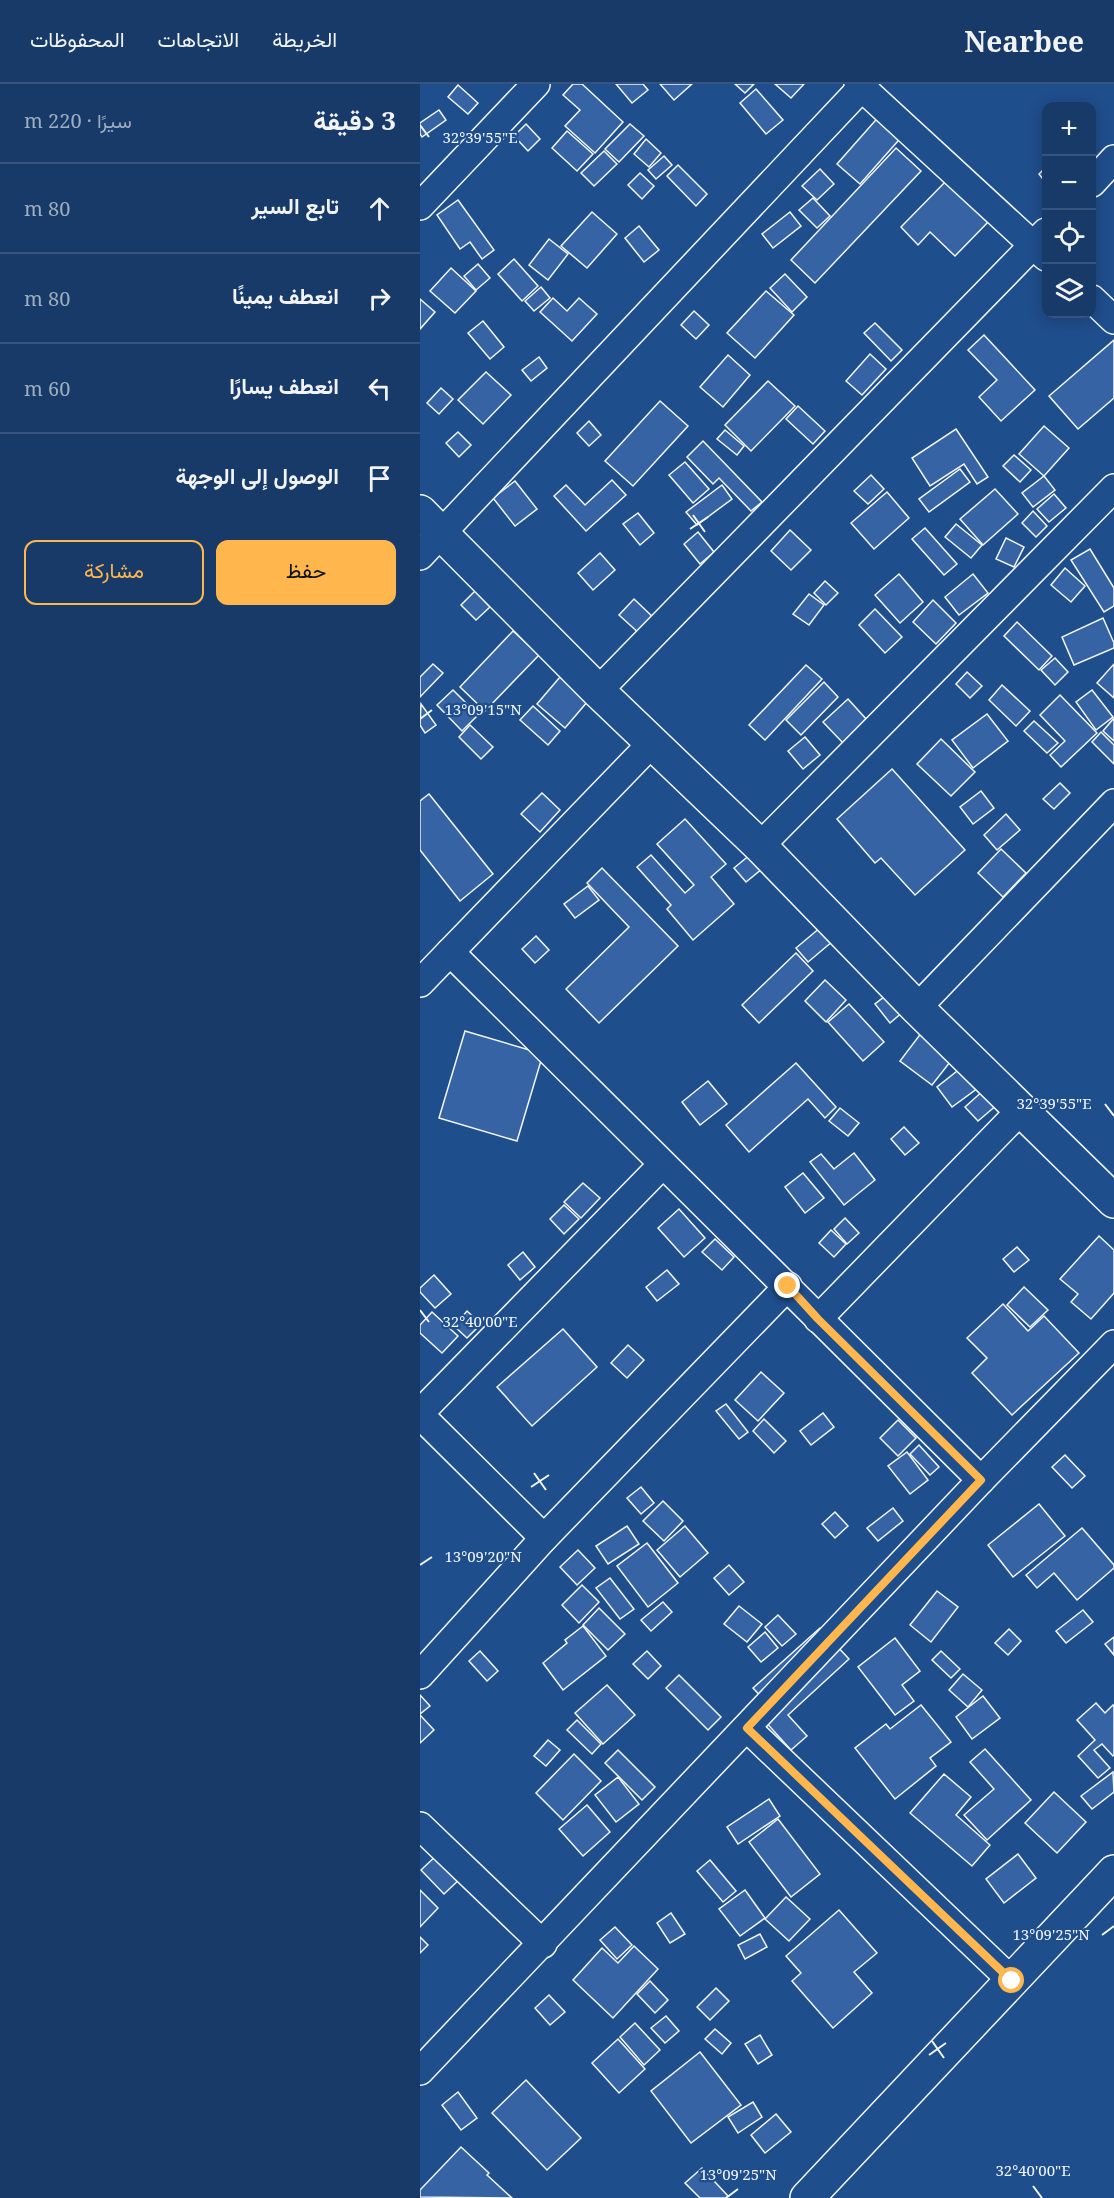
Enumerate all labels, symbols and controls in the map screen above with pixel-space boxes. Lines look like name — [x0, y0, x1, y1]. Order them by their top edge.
text: Nearbee — [964, 22, 1084, 60]
text: المحفوظات — [30, 25, 125, 53]
text: الاتجاهات — [158, 25, 239, 53]
text: الخريطة — [272, 25, 337, 53]
text: 3 دقيقة — [313, 102, 396, 138]
map controls — [1042, 102, 1096, 318]
button: + — [1042, 102, 1096, 156]
text: سيرًا · 220 m — [24, 107, 132, 134]
text: 32°39'55"E — [442, 127, 518, 147]
button: − — [1042, 156, 1096, 210]
text: تابع السير — [251, 190, 339, 220]
icon: ahead — [363, 192, 396, 225]
text: 80 m — [24, 195, 70, 222]
button: locate — [1042, 210, 1096, 264]
button: layers — [1042, 264, 1096, 318]
text: انعطف يمينًا — [232, 280, 339, 310]
icon: right — [363, 282, 396, 315]
text: 80 m — [24, 285, 70, 312]
text: انعطف يسارًا — [229, 370, 339, 400]
icon: left — [363, 372, 396, 405]
text: 60 m — [24, 375, 70, 402]
text: الوصول إلى الوجهة — [175, 460, 339, 490]
icon: arrive — [363, 462, 396, 495]
button: مشاركة — [24, 540, 204, 605]
button: حفظ — [216, 540, 396, 605]
text: 13°09'15"N — [444, 699, 522, 719]
text: 32°39'55"E — [1016, 1093, 1092, 1113]
route end — [774, 1272, 800, 1298]
text: 32°40'00"E — [442, 1311, 518, 1331]
text: 13°09'20"N — [444, 1546, 522, 1566]
text: 13°09'25"N — [1012, 1924, 1090, 1944]
route start — [998, 1967, 1024, 1993]
text: 32°40'00"E — [995, 2160, 1071, 2180]
text: 13°09'25"N — [699, 2164, 777, 2184]

